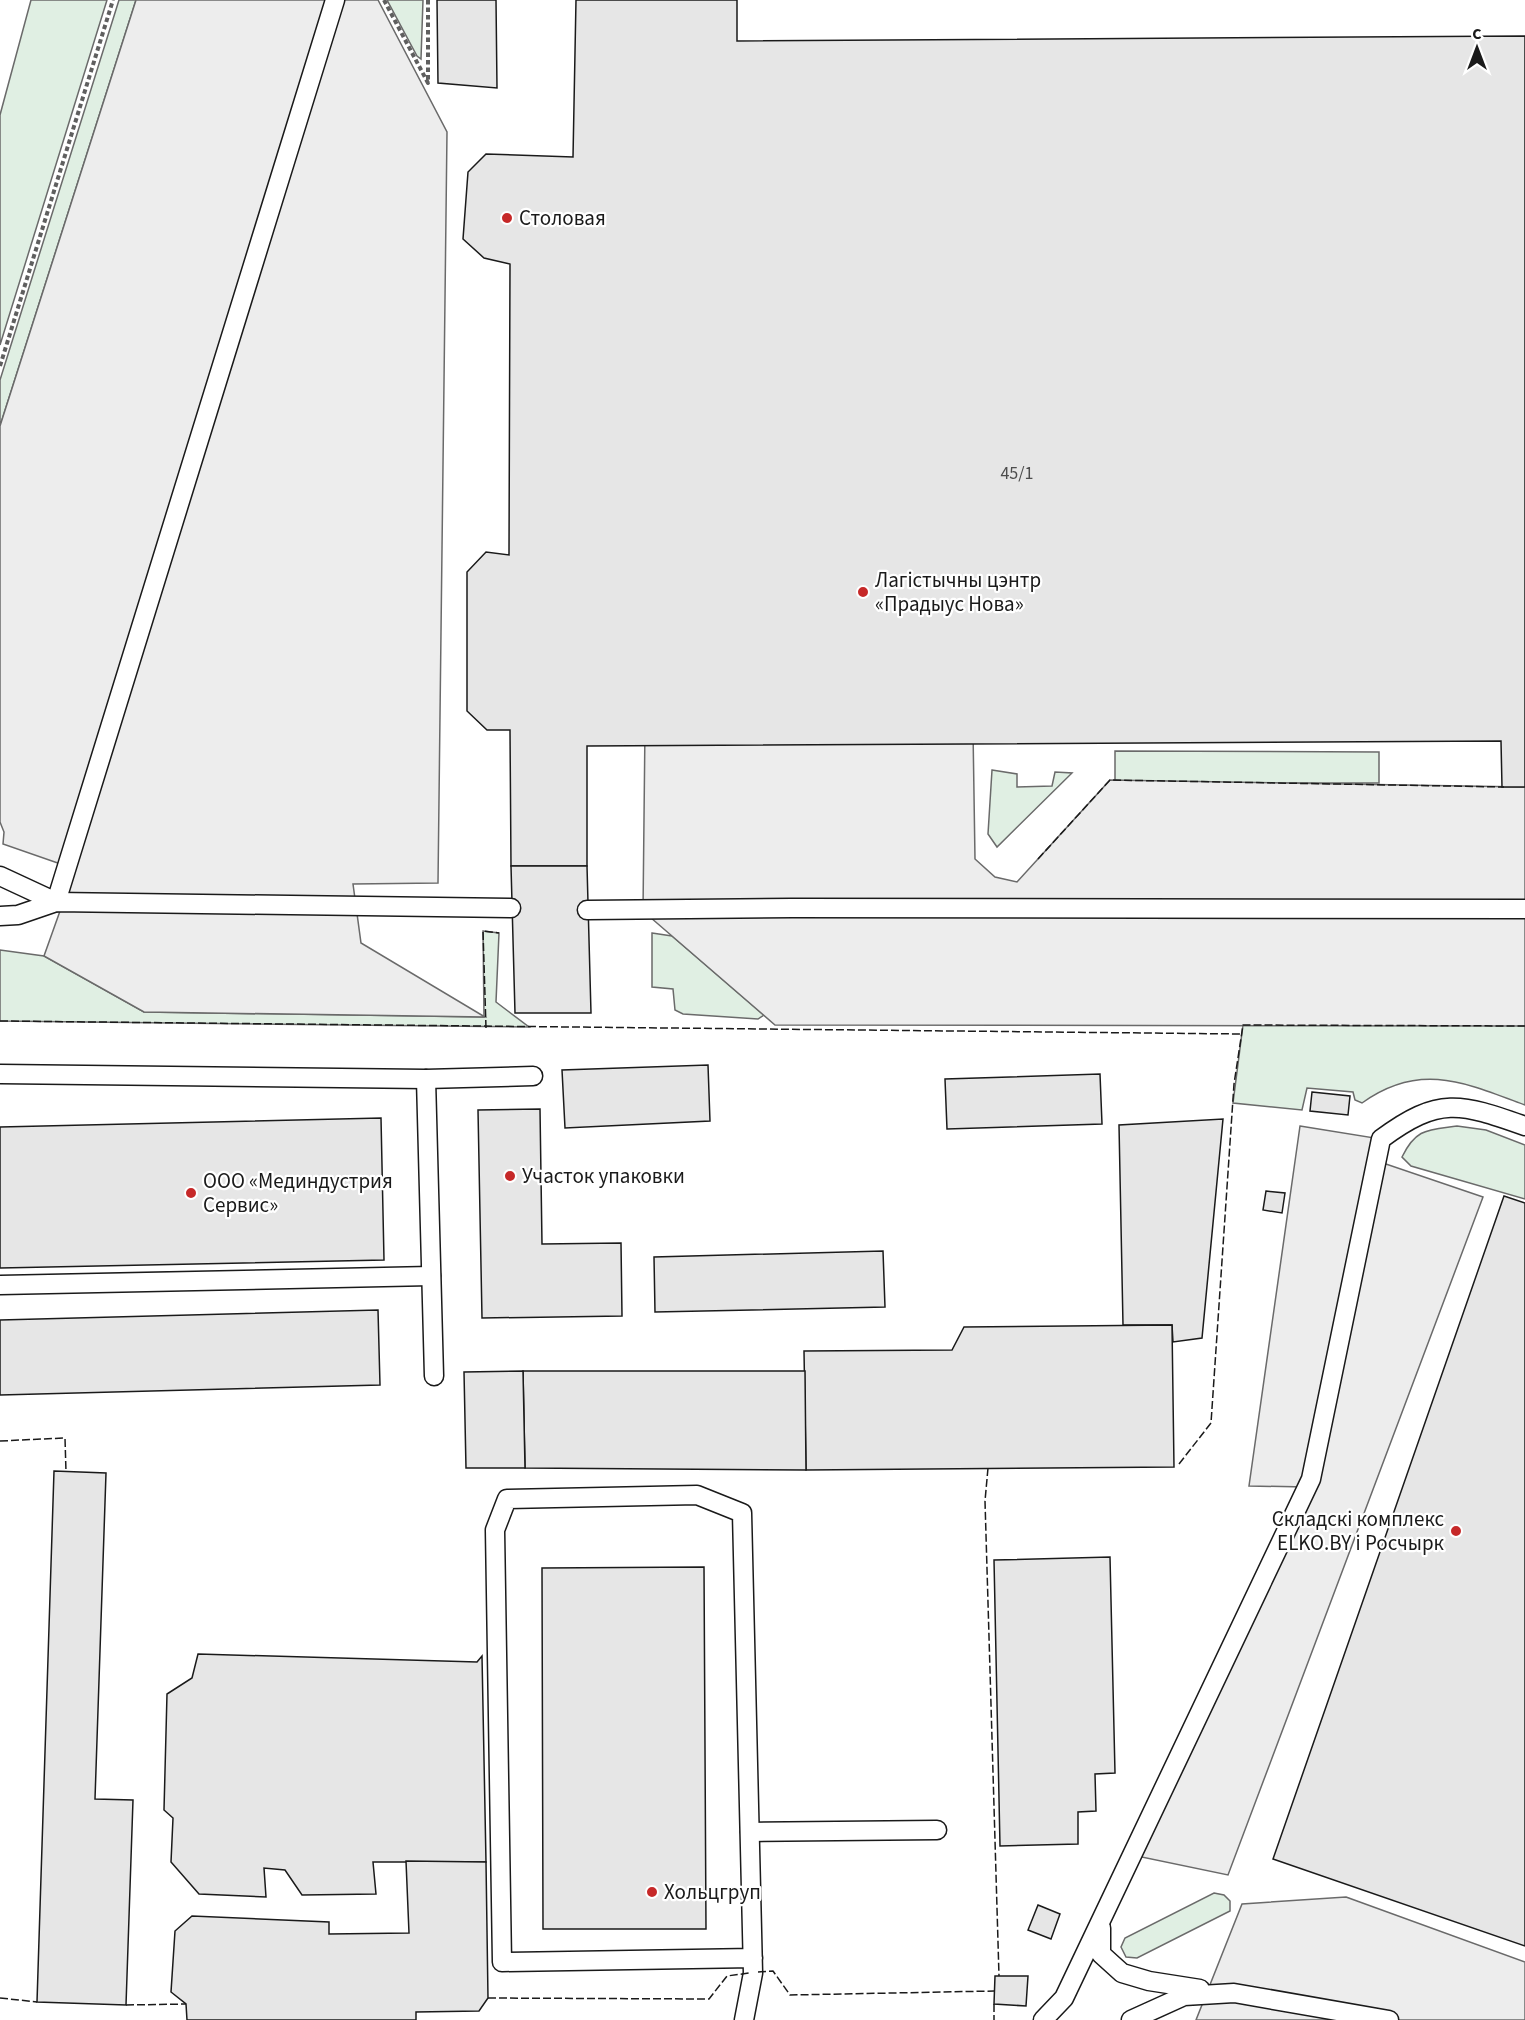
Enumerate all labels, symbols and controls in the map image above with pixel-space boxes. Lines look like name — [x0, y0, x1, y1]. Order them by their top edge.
north arrow — [1447, 18, 1507, 78]
text: С — [1472, 23, 1482, 45]
place label: Столовая — [519, 203, 606, 233]
marker: Столовая — [500, 211, 514, 225]
house number: 45/1 — [1000, 461, 1034, 486]
place label: Лагістычны цэнтр «Прадыус Нова» — [875, 565, 1041, 619]
marker: Лагістычны цэнтр «Прадыус Нова» — [856, 585, 870, 599]
place label: Участок упаковки — [522, 1161, 685, 1191]
place label: ООО «Мединдустрия Сервис» — [203, 1166, 393, 1220]
marker: Участок упаковки — [503, 1169, 517, 1183]
marker: ООО «Мединдустрия Сервис» — [184, 1186, 198, 1200]
place label: Складскі комплекс ELKO.BY і Росчырк — [1272, 1504, 1445, 1558]
marker: Складскі комплекс ELKO.BY і Росчырк — [1449, 1524, 1463, 1538]
place label: Хольцгруп — [664, 1877, 761, 1907]
marker: Хольцгруп — [645, 1885, 659, 1899]

